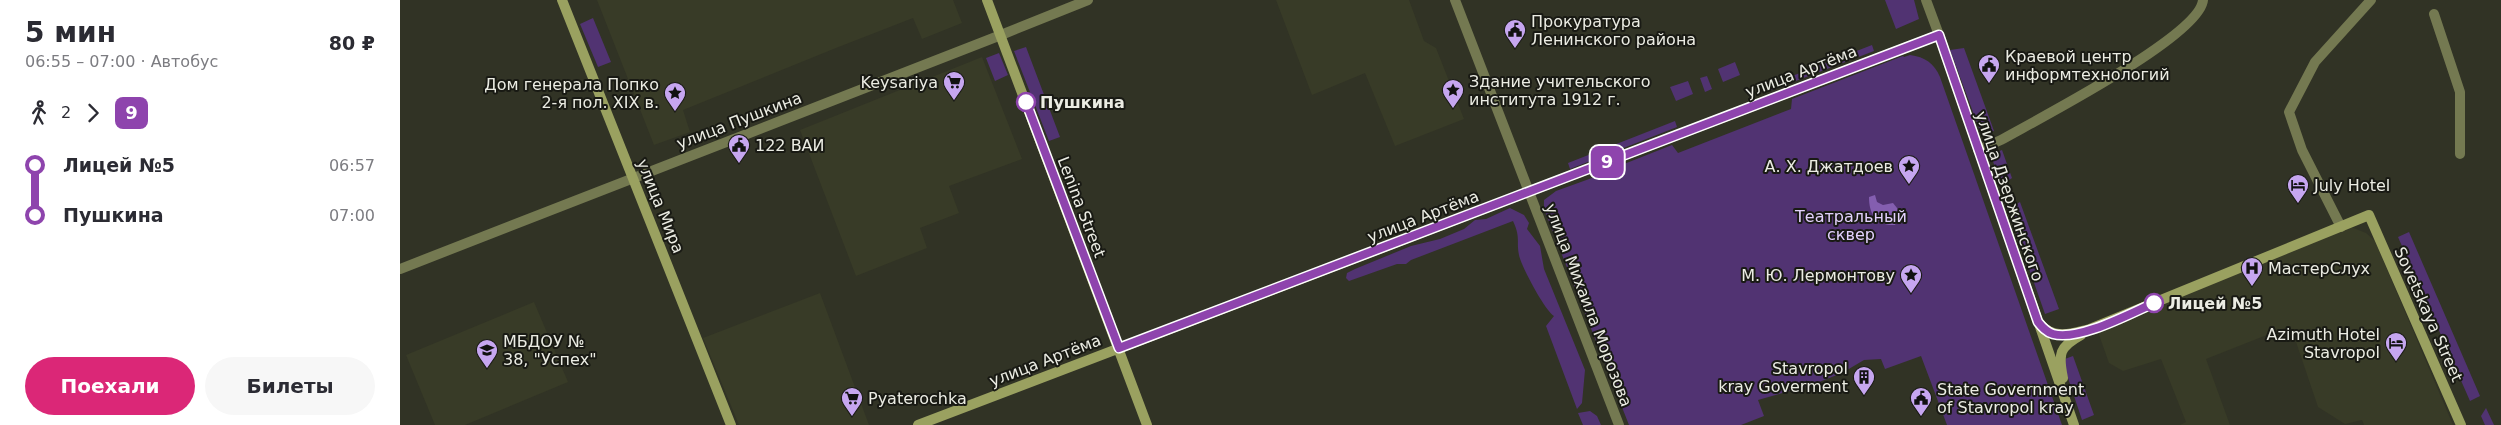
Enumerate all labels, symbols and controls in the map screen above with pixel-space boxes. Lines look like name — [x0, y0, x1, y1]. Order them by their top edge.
place label: Прокуратура Ленинского района — [1531, 12, 1696, 49]
text: 5 мин — [25, 16, 116, 49]
public building icon: Прокуратура Ленинского района — [1503, 18, 1527, 49]
text: 80 ₽ — [329, 32, 375, 54]
street label: улица Артёма — [1743, 41, 1860, 101]
place label: Краевой центр информтехнологий — [2005, 47, 2170, 84]
text: 06:55 – 07:00 · Автобус — [25, 52, 218, 71]
public building icon: Краевой центр информтехнологий — [1977, 53, 2001, 84]
supermarket icon: Keysariya — [942, 70, 966, 101]
place label: Здание учительского института 1912 г. — [1469, 72, 1651, 109]
place label: Keysariya — [861, 73, 938, 92]
place label: Дом генерала Попко 2-я пол. XIX в. — [484, 75, 659, 112]
place icon: Здание учительского института 1912 г. — [1441, 78, 1465, 109]
place icon: Дом генерала Попко 2-я пол. XIX в. — [663, 81, 687, 112]
street label: улица Пушкина — [674, 88, 804, 153]
marker: Пушкина — [1016, 92, 1036, 112]
place label: Пушкина — [1040, 93, 1125, 112]
icon: walk — [25, 99, 53, 127]
icon: forward — [79, 99, 107, 127]
text: 9 — [125, 102, 138, 123]
text: 2 — [61, 103, 71, 122]
street label: улица Дзержинского — [1971, 109, 2048, 284]
public building icon: 122 ВАИ — [727, 133, 751, 164]
place label: 122 ВАИ — [755, 136, 825, 155]
line badge: 9 — [1591, 146, 1623, 178]
text: 9 — [1601, 151, 1613, 172]
text: Лицей №5 — [63, 154, 175, 176]
street label: Lenina Street — [1054, 154, 1110, 260]
place icon: А. Х. Джатдоев — [1897, 154, 1921, 185]
text: 06:57 — [329, 156, 375, 175]
street label: улица Мира — [633, 156, 688, 256]
place label: А. Х. Джатдоев — [1765, 157, 1893, 176]
hotel icon: July Hotel — [2286, 173, 2310, 204]
place label: July Hotel — [2313, 176, 2390, 195]
street label: улица Артёма — [1365, 186, 1482, 246]
street label: улица Михаила Морозова — [1541, 201, 1636, 409]
text: Пушкина — [63, 204, 164, 226]
text: 07:00 — [329, 206, 375, 225]
park label: Театральный сквер — [1794, 207, 1907, 244]
street label: Sovetskaya Street — [2390, 244, 2467, 385]
hospital icon: МастерСлух — [2240, 256, 2264, 287]
place label: МастерСлух — [2268, 259, 2370, 278]
place icon: М. Ю. Лермонтову — [1899, 263, 1923, 294]
place label: М. Ю. Лермонтову — [1741, 266, 1895, 285]
marker: Лицей №5 — [2144, 293, 2164, 313]
place label: Лицей №5 — [2168, 294, 2262, 313]
place label: Azimuth Hotel Stavropol — [2267, 325, 2380, 362]
street label: улица Артёма — [987, 330, 1104, 390]
hotel icon: Azimuth Hotel Stavropol — [2384, 331, 2408, 362]
place label: МБДОУ № 38, "Успех" — [503, 332, 597, 369]
school or university icon: МБДОУ № 38, "Успех" — [475, 338, 499, 369]
button: Поехали — [25, 357, 195, 415]
button: Билеты — [205, 357, 375, 415]
place label: Stavropol kray Goverment — [1718, 359, 1848, 396]
building icon: Stavropol kray Goverment — [1852, 365, 1876, 396]
place label: State Government of Stavropol kray — [1937, 380, 2084, 417]
supermarket icon: Pyaterochka — [840, 386, 864, 417]
public building icon: State Government of Stavropol kray — [1909, 386, 1933, 417]
place label: Pyaterochka — [868, 389, 967, 408]

